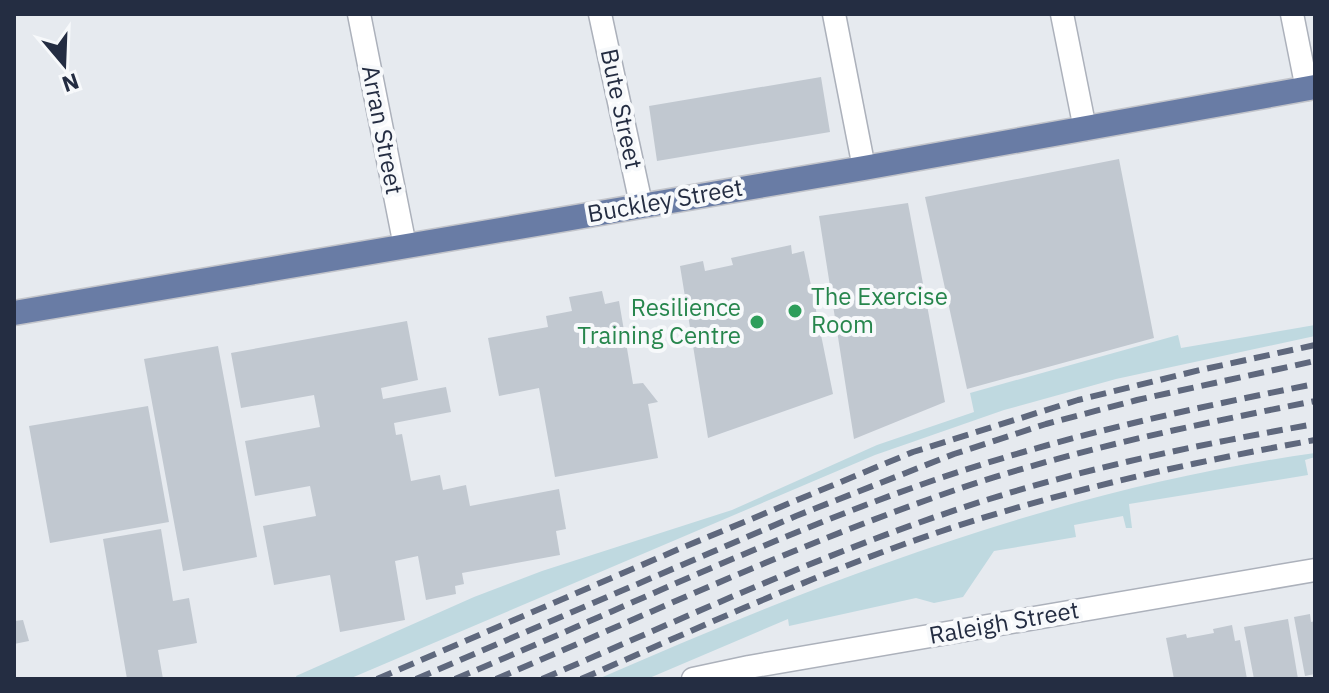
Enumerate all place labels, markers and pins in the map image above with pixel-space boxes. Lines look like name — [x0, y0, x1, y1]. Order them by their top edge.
place label: The Exercise Room — [811, 280, 948, 340]
place label: Resilience Training Centre — [577, 291, 741, 351]
marker: The Exercise Room — [786, 302, 804, 320]
marker: Resilience Training Centre — [748, 313, 766, 331]

